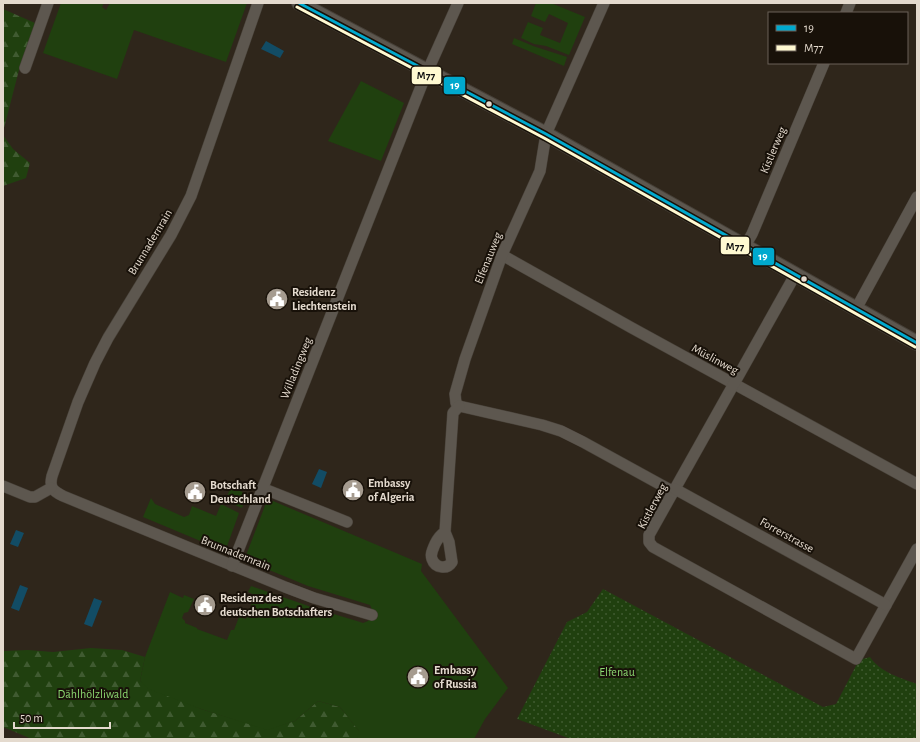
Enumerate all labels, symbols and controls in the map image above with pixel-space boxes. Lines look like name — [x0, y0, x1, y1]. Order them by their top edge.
legend — [768, 12, 908, 64]
text: 19 — [804, 22, 814, 34]
text: M77 — [804, 42, 823, 54]
line badge: M77 — [411, 66, 442, 85]
text: M77 — [417, 70, 435, 81]
line badge: 19 — [443, 76, 466, 95]
text: 19 — [450, 80, 460, 91]
unlabelled marker — [484, 99, 494, 109]
street label: Kistlerweg — [758, 125, 788, 175]
street label: Brunnadernrain — [126, 207, 174, 277]
street label: Elfenauweg — [472, 230, 504, 286]
line badge: M77 — [720, 236, 750, 255]
text: M77 — [726, 241, 744, 252]
line badge: 19 — [752, 247, 775, 266]
text: 19 — [758, 251, 768, 262]
unlabelled marker — [799, 274, 809, 284]
public building icon: Residenz Liechtenstein — [264, 286, 290, 312]
place label: Residenz Liechtenstein — [292, 286, 357, 312]
street label: Willadingweg — [278, 335, 314, 401]
street label: Müslinweg — [690, 342, 740, 376]
public building icon: Embassy of Algeria — [340, 477, 366, 503]
place label: Embassy of Algeria — [368, 477, 415, 503]
public building icon: Botschaft Deutschland — [182, 479, 208, 505]
place label: Botschaft Deutschland — [210, 479, 272, 505]
street label: Kistlerweg — [635, 481, 669, 531]
street label: Forrerstrasse — [758, 515, 816, 555]
street label: Brunnadernrain — [199, 534, 273, 572]
public building icon: Residenz des deutschen Botschafters — [192, 592, 218, 618]
place label: Residenz des deutschen Botschafters — [220, 592, 333, 618]
public building icon: Embassy of Russia — [405, 664, 431, 690]
place label: Embassy of Russia — [434, 664, 477, 690]
park label: Elfenau — [599, 666, 635, 678]
park label: Dählhölzliwald — [57, 688, 129, 700]
scale bar — [14, 704, 110, 730]
text: 50 m — [20, 712, 43, 724]

